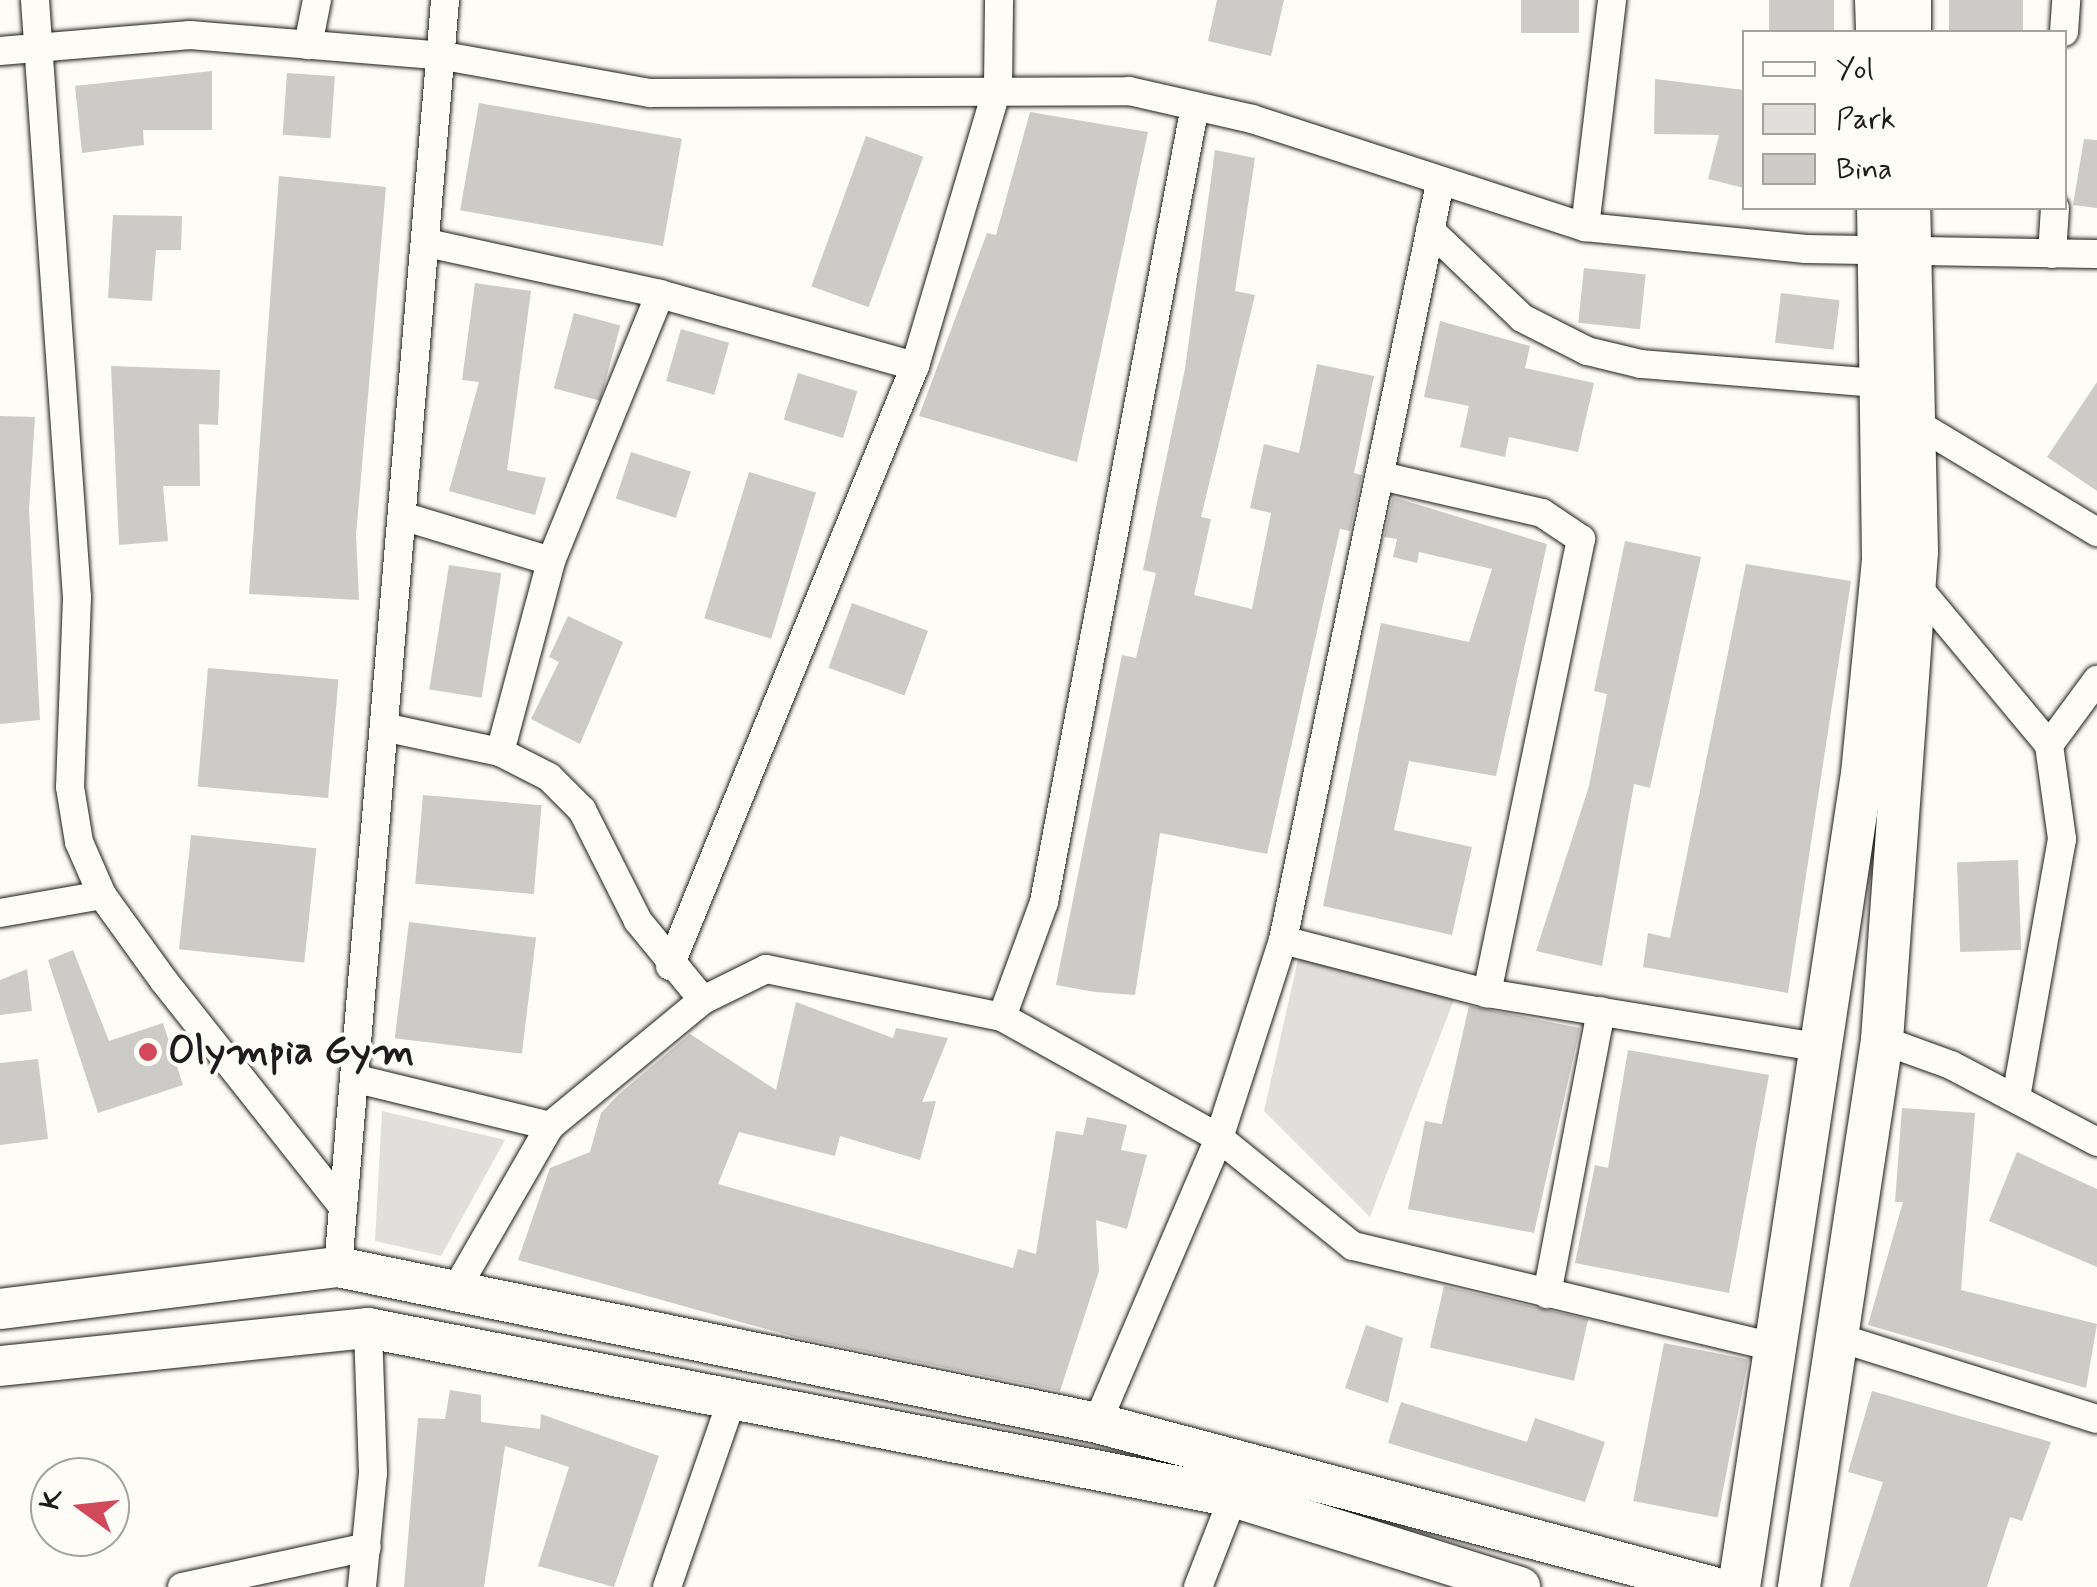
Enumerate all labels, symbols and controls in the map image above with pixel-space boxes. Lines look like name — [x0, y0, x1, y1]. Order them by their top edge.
legend — [1742, 30, 2067, 210]
text: Yol — [1836, 50, 1874, 89]
text: Park — [1836, 100, 1896, 139]
text: Bina — [1836, 150, 1892, 189]
place label: Olympia Gym — [168, 1028, 414, 1076]
marker: Olympia Gym — [137, 1041, 159, 1063]
north arrow — [30, 1457, 130, 1557]
text: K — [32, 1485, 73, 1514]

